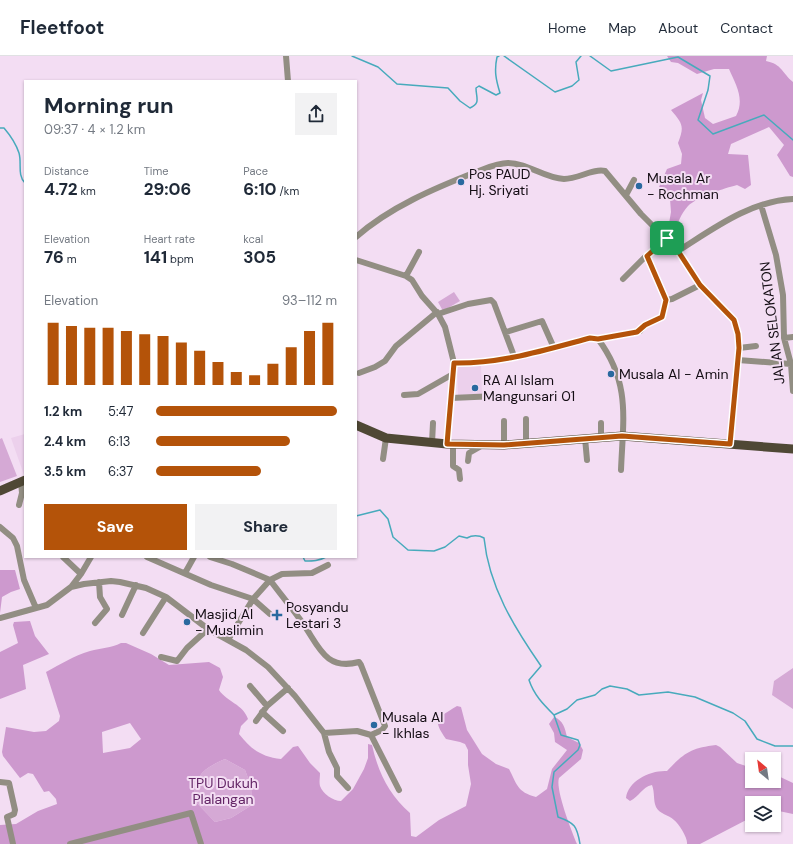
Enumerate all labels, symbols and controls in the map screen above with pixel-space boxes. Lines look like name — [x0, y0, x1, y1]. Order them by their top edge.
text: Fleetfoot — [20, 15, 104, 40]
text: Home — [548, 19, 586, 37]
text: Map — [608, 19, 636, 37]
text: About — [658, 19, 698, 37]
text: Contact — [720, 19, 773, 37]
text: Morning run — [44, 91, 174, 120]
button: share — [295, 93, 337, 135]
text: 09:37 · 4 × 1.2 km — [44, 121, 145, 138]
text: Distance — [44, 164, 89, 178]
text: Time — [144, 164, 169, 178]
text: Pace — [243, 164, 268, 178]
place label: Pos PAUD Hj. Sriyati — [469, 165, 530, 199]
place label: Musala Ar - Rochman — [647, 169, 719, 203]
marker: Pos PAUD Hj. Sriyati — [456, 177, 466, 187]
text: 4.72 — [44, 178, 78, 200]
text: 29:06 — [144, 178, 191, 200]
text: 6:10 — [243, 178, 277, 200]
marker: Musala Ar - Rochman — [634, 181, 644, 191]
text: km — [78, 184, 96, 198]
text: /km — [277, 184, 299, 198]
pin — [650, 221, 684, 255]
icon: arrive — [656, 227, 678, 249]
text: Elevation — [44, 232, 90, 246]
text: Heart rate — [144, 232, 195, 246]
text: kcal — [243, 232, 263, 246]
text: 76 — [44, 246, 64, 268]
text: 141 — [144, 246, 167, 268]
text: 305 — [243, 246, 276, 268]
text: m — [64, 252, 76, 266]
text: bpm — [167, 252, 194, 266]
street label: JALAN SELOKATON — [756, 261, 788, 385]
text: Elevation — [44, 292, 98, 309]
text: 93–112 m — [282, 292, 337, 309]
place label: Musala Al - Amin — [619, 365, 729, 383]
marker: Musala Al - Amin — [606, 369, 616, 379]
place label: RA Al Islam Mangunsari 01 — [483, 371, 575, 405]
marker: RA Al Islam Mangunsari 01 — [470, 383, 480, 393]
text: 1.2 km — [44, 403, 82, 420]
text: 5:47 — [108, 403, 133, 420]
text: 2.4 km — [44, 433, 86, 450]
text: 6:13 — [108, 433, 131, 450]
text: 3.5 km — [44, 463, 86, 480]
text: 6:37 — [108, 463, 133, 480]
button: Save — [44, 504, 187, 550]
button: Share — [195, 504, 337, 550]
place label: Posyandu Lestari 3 — [286, 598, 349, 632]
place label: Masjid Al - Muslimin — [195, 605, 263, 639]
marker: Posyandu Lestari 3 — [271, 609, 283, 621]
marker: Masjid Al - Muslimin — [182, 617, 192, 627]
place label: Musala Al - Ikhlas — [382, 708, 443, 742]
marker: Musala Al - Ikhlas — [369, 720, 379, 730]
north arrow — [745, 752, 781, 788]
map controls — [745, 752, 781, 832]
park label: TPU Dukuh Plalangan — [188, 774, 258, 808]
button: layers — [745, 796, 781, 832]

